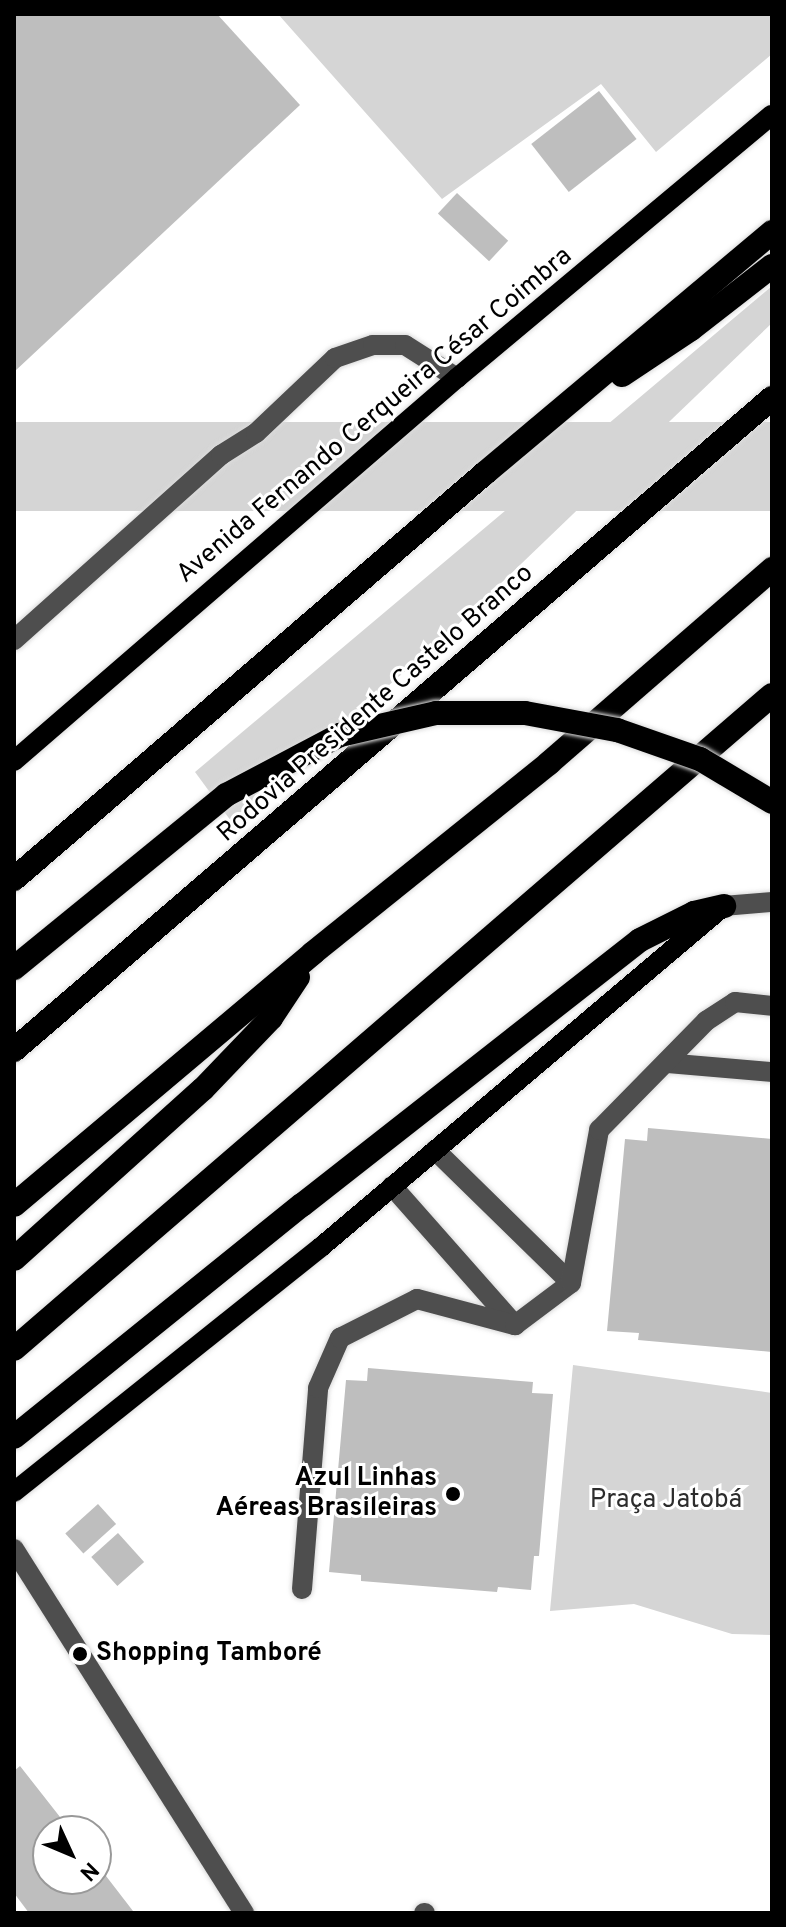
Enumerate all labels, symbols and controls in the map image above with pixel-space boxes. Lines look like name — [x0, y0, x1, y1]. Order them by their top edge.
street label: Avenida Fernando Cerqueira César Coimbra — [171, 241, 579, 591]
street label: Rodovia Presidente Castelo Branco — [212, 558, 540, 850]
place label: Azul Linhas Aéreas Brasileiras — [215, 1463, 437, 1524]
marker: Azul Linhas Aéreas Brasileiras — [444, 1485, 462, 1503]
park label: Praça Jatobá — [590, 1485, 742, 1517]
place label: Shopping Tamboré — [96, 1638, 322, 1670]
marker: Shopping Tamboré — [71, 1645, 89, 1663]
north arrow — [32, 1815, 112, 1895]
text: N — [73, 1856, 103, 1886]

